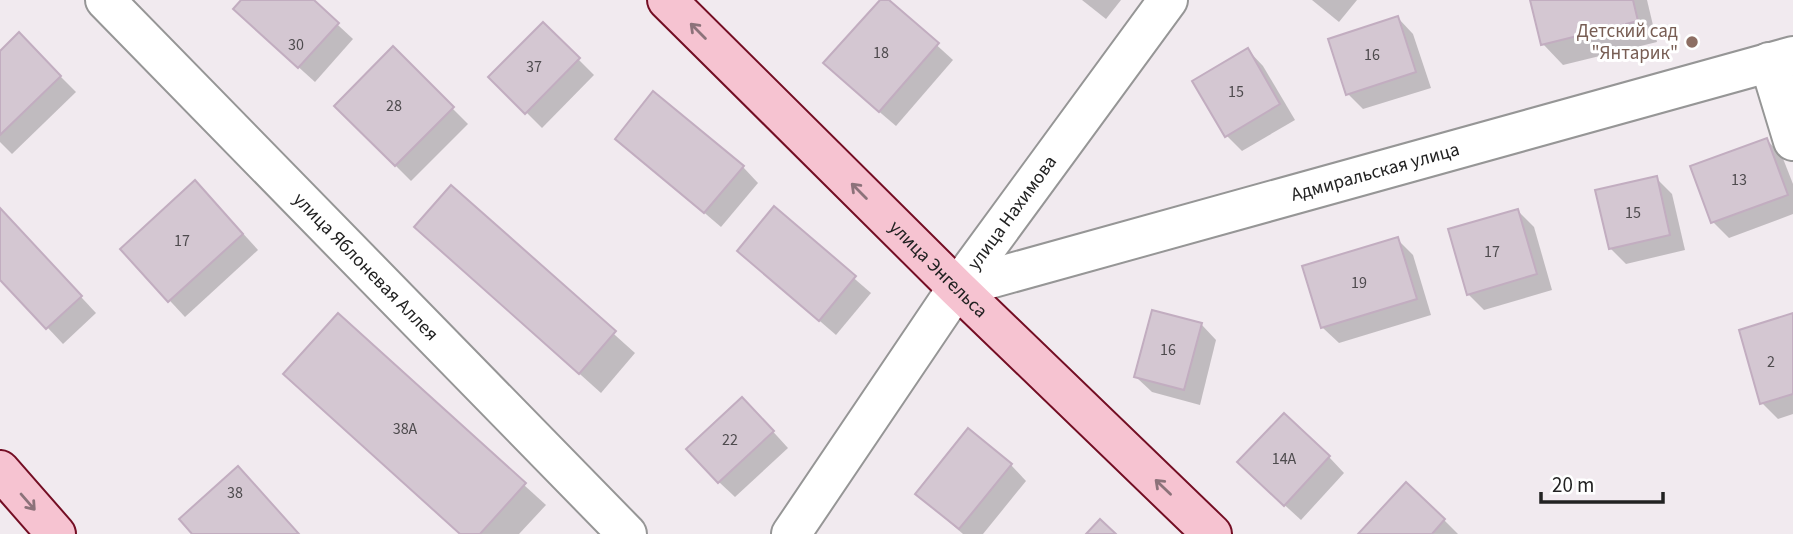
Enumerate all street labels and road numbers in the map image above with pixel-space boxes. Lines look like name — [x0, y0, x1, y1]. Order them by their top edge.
street label: Адмиральская улица — [1288, 136, 1463, 208]
street label: улица Нахимова — [961, 150, 1063, 276]
street label: улица Яблоневая Аллея — [287, 186, 445, 347]
street label: улица Энгельса — [883, 214, 994, 324]

